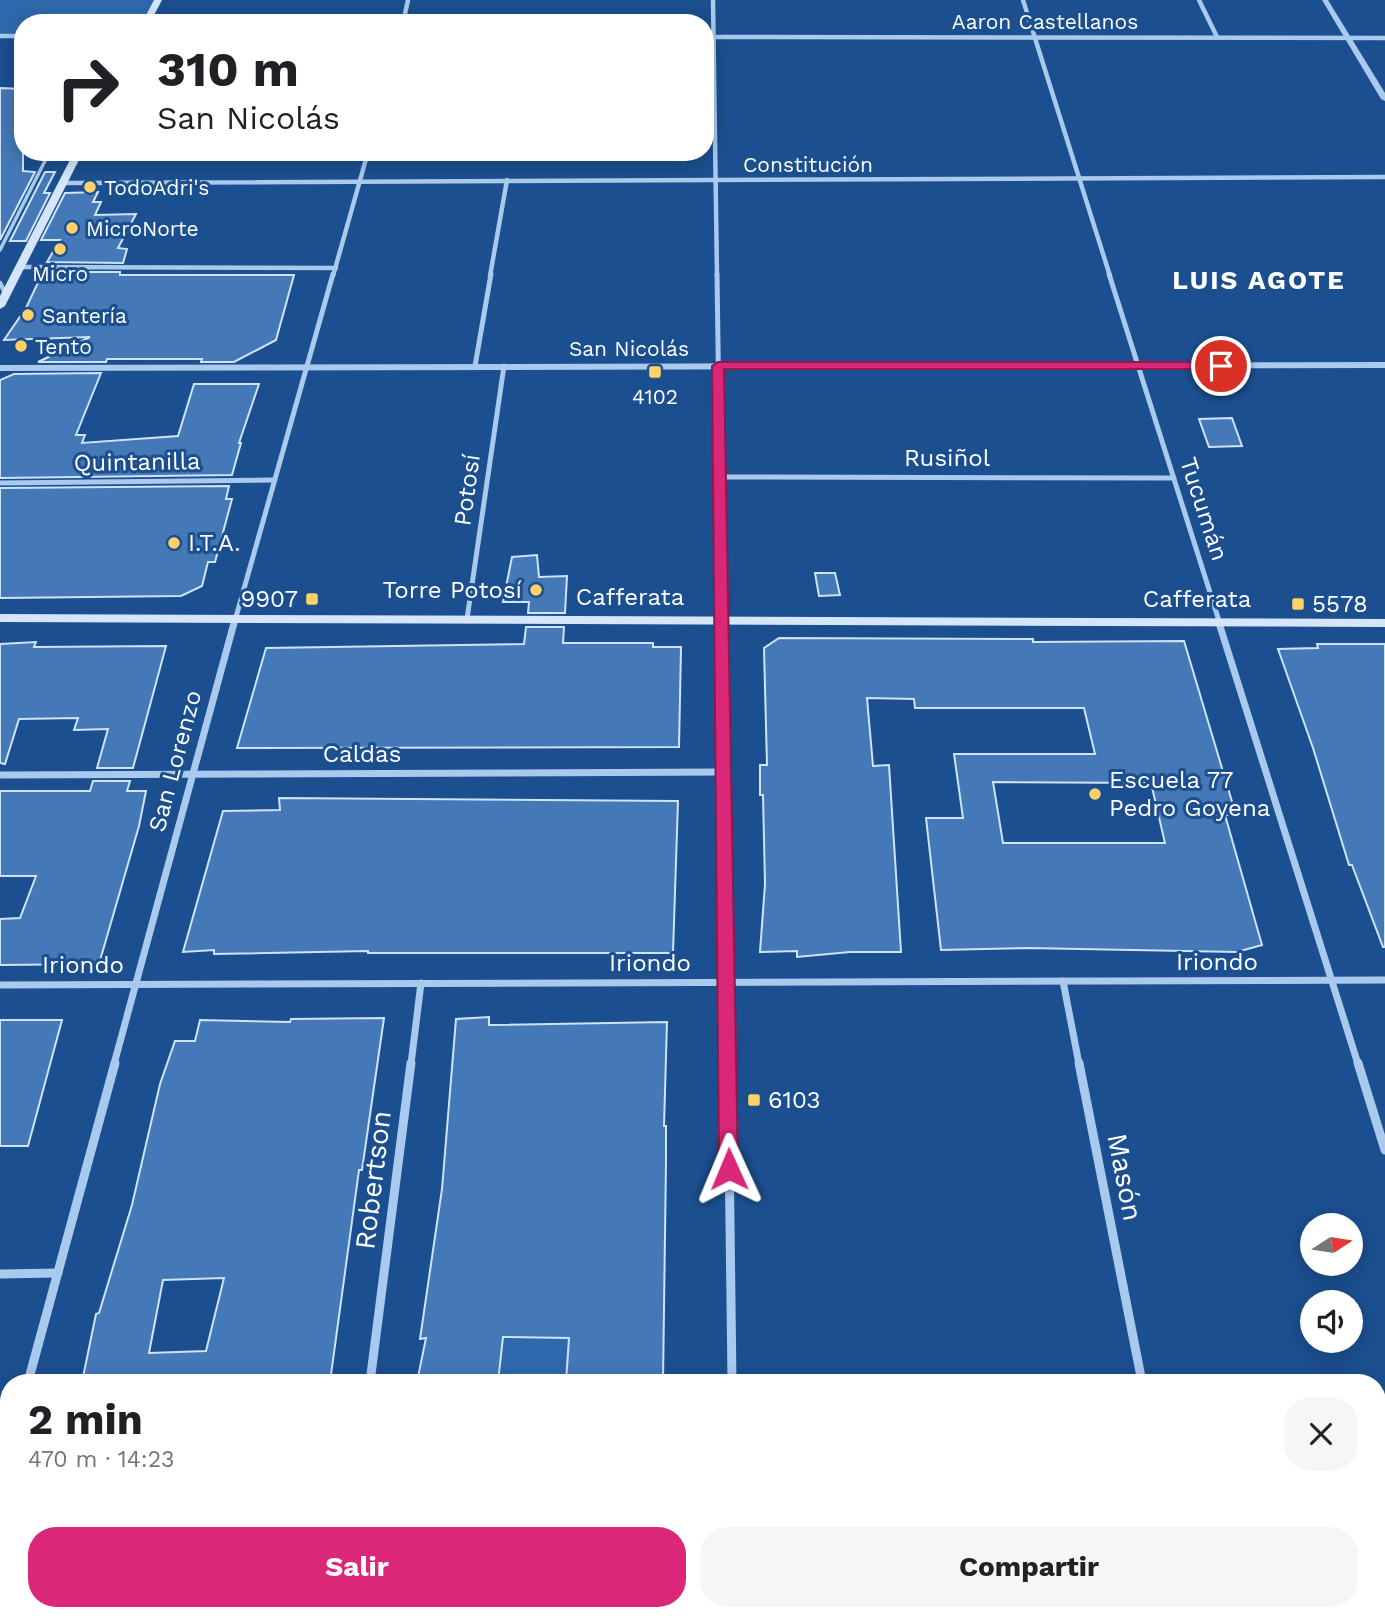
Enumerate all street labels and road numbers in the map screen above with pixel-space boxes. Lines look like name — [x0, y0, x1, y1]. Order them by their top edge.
street label: Aaron Castellanos — [952, 9, 1138, 34]
street label: Constitución — [743, 152, 873, 177]
street label: San Nicolás — [569, 336, 689, 361]
street label: Rusiñol — [904, 444, 991, 472]
street label: Quintanilla — [73, 447, 201, 477]
street label: Potosí — [448, 452, 486, 528]
street label: Tucumán — [1174, 454, 1234, 564]
street label: Cafferata — [576, 583, 684, 611]
street label: Cafferata — [1143, 585, 1251, 613]
street label: San Lorenzo — [143, 687, 207, 835]
street label: Caldas — [323, 740, 401, 768]
street label: Iriondo — [1176, 948, 1258, 976]
street label: Iriondo — [609, 949, 691, 977]
street label: Iriondo — [42, 951, 124, 979]
street label: Robertson — [348, 1109, 398, 1251]
street label: Masón — [1100, 1130, 1150, 1224]

